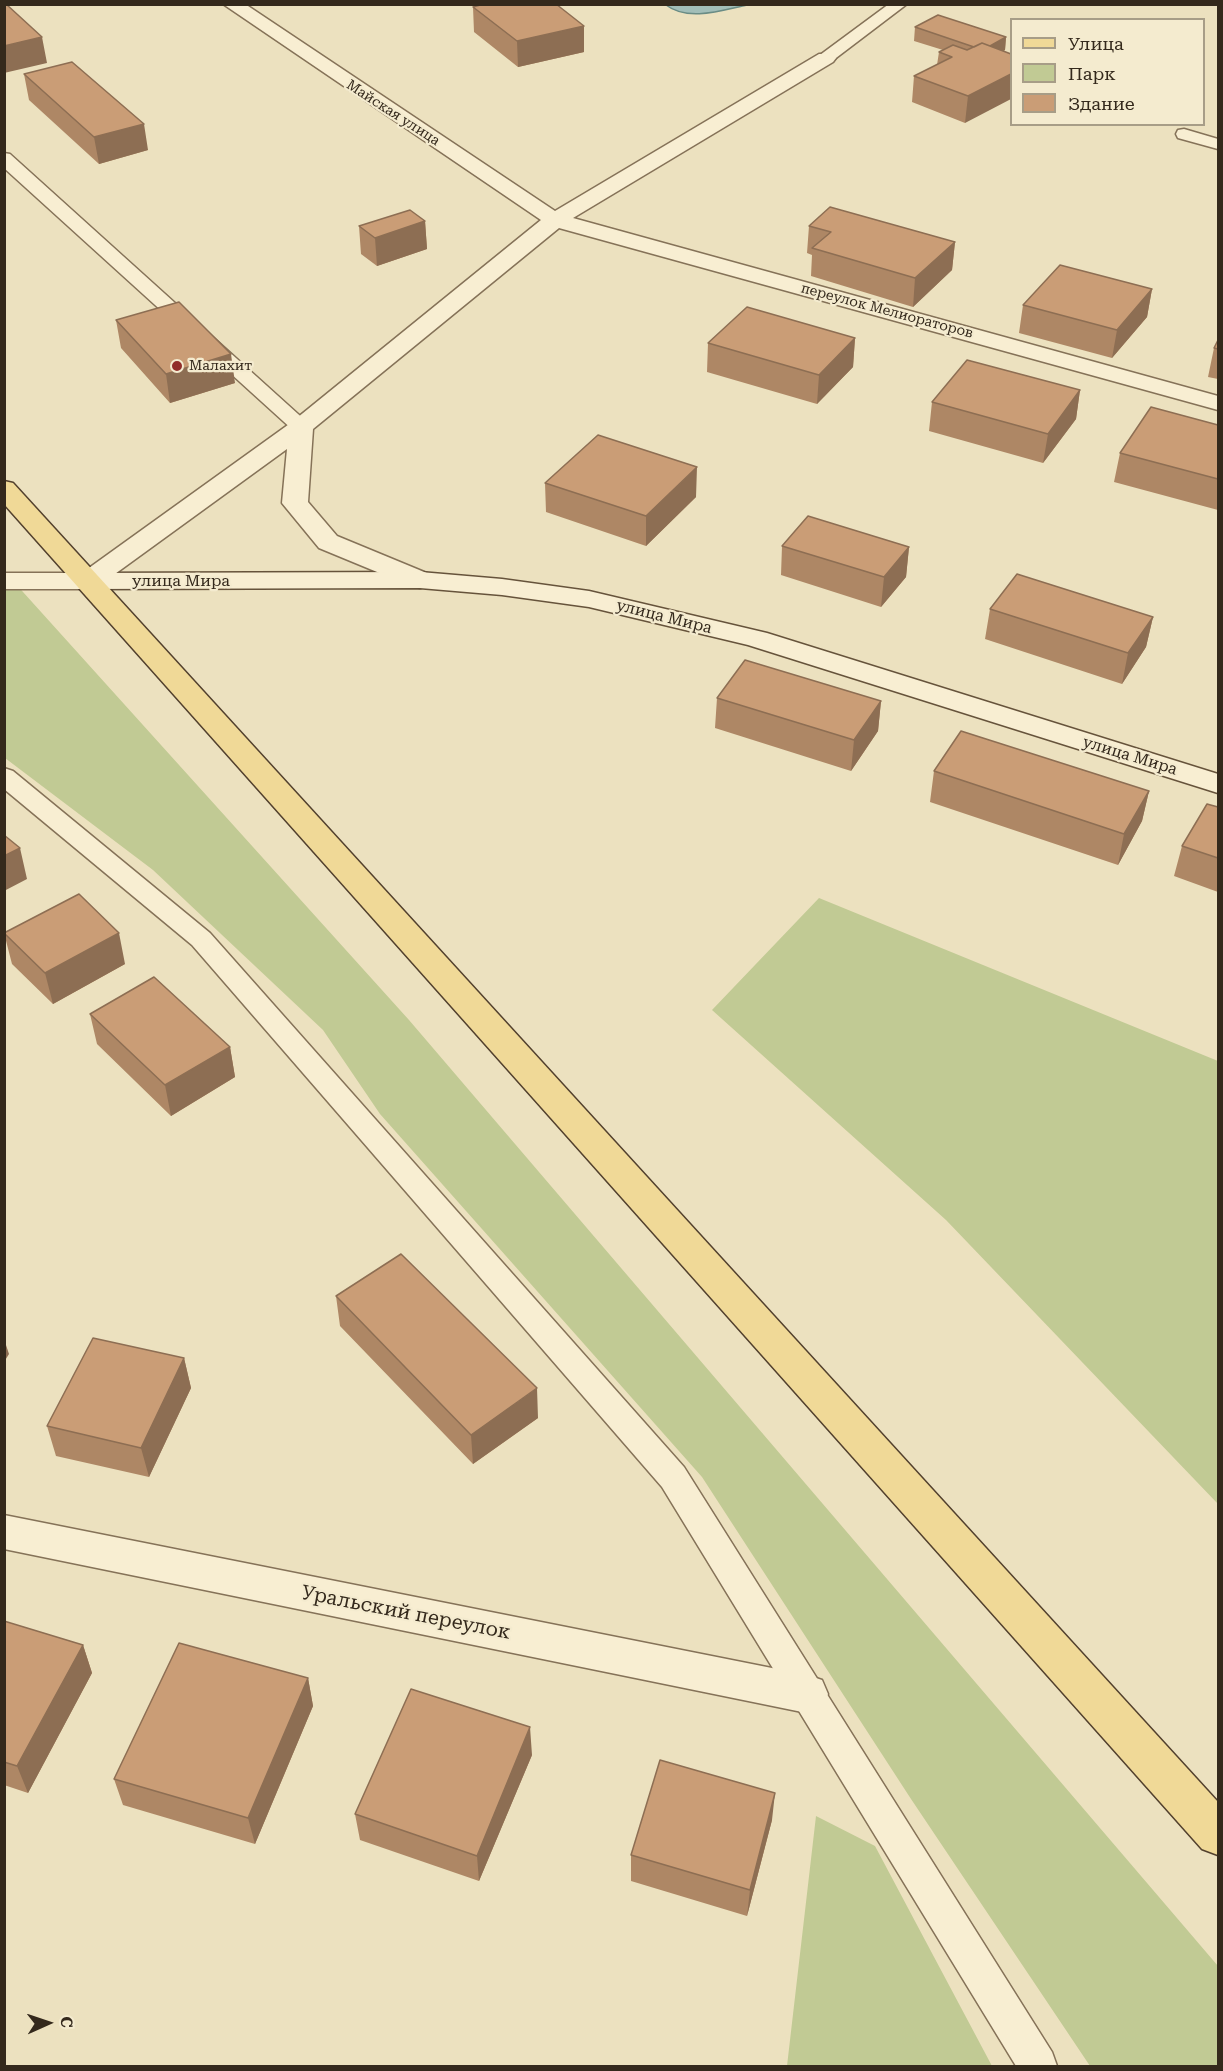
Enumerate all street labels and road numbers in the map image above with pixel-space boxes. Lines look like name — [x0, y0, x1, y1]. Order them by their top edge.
street label: Майская улица — [343, 76, 443, 150]
street label: переулок Мелиораторов — [799, 280, 975, 342]
street label: улица Мира — [132, 571, 230, 591]
street label: улица Мира — [614, 596, 714, 638]
street label: улица Мира — [1080, 733, 1180, 779]
street label: Уральский переулок — [299, 1581, 513, 1645]

